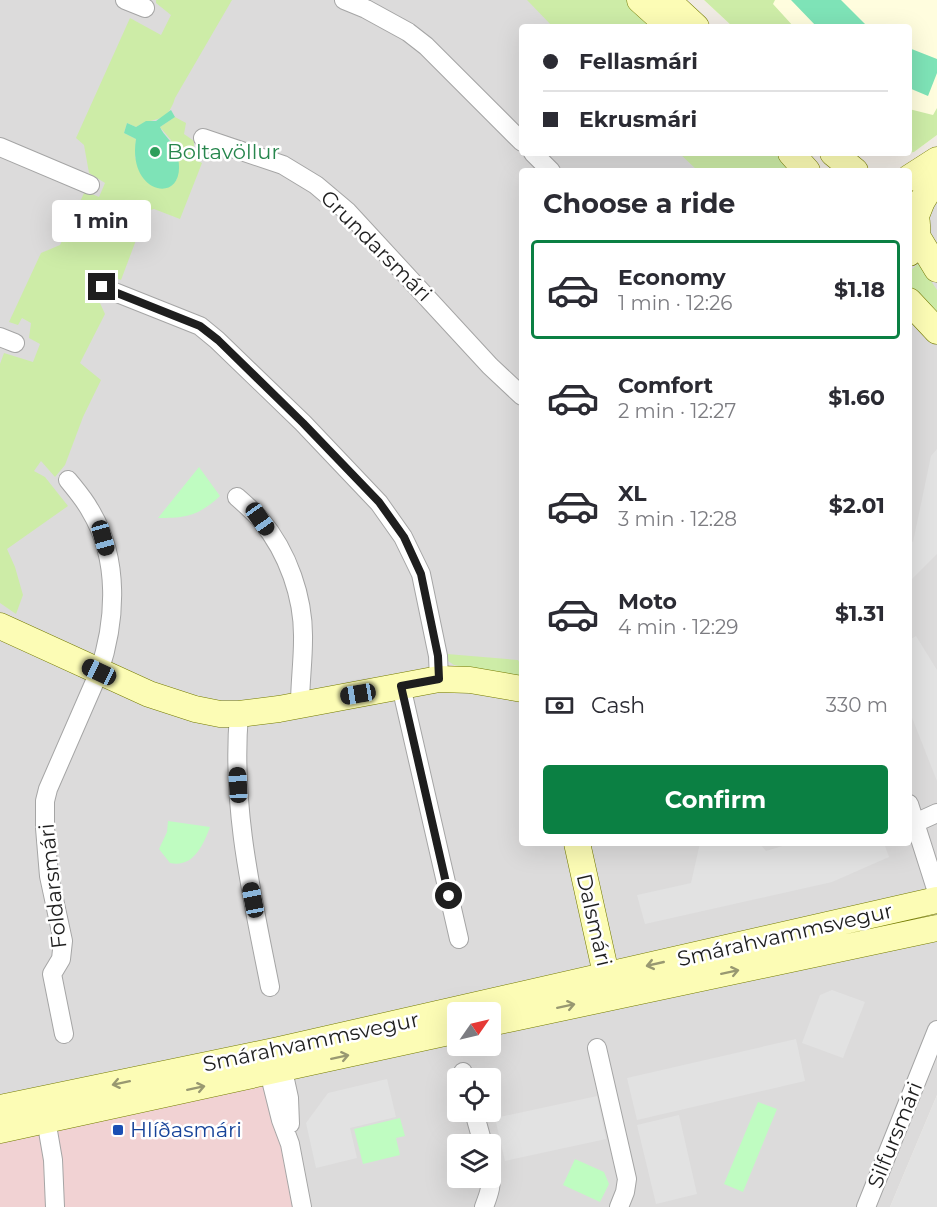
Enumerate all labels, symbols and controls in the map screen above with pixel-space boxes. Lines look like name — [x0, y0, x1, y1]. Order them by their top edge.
text: Fellasmári — [579, 48, 698, 75]
text: Ekrusmári — [579, 106, 697, 133]
place label: Boltavöllur — [167, 139, 280, 164]
marker: Boltavöllur — [148, 145, 162, 159]
street label: Grundarsmári — [316, 185, 437, 306]
text: Choose a ride — [543, 187, 735, 220]
callout: 1 min — [52, 200, 152, 242]
text: 1 min — [74, 209, 129, 233]
icon: car — [546, 263, 600, 317]
text: Economy — [618, 264, 726, 291]
route end — [88, 273, 115, 300]
text: $1.18 — [834, 276, 885, 303]
text: 1 min · 12:26 — [618, 291, 732, 315]
icon: car — [546, 371, 600, 425]
text: Comfort — [618, 372, 713, 399]
text: $1.60 — [828, 384, 885, 411]
text: 2 min · 12:27 — [618, 399, 736, 423]
icon: car — [546, 479, 600, 533]
text: XL — [618, 480, 647, 507]
text: $2.01 — [829, 492, 885, 519]
car — [242, 499, 278, 539]
text: 3 min · 12:28 — [618, 507, 737, 531]
car — [89, 518, 117, 558]
icon: car — [546, 587, 600, 641]
text: Moto — [618, 588, 677, 615]
text: $1.31 — [835, 600, 885, 627]
text: 4 min · 12:29 — [618, 615, 738, 639]
car — [79, 656, 119, 688]
car — [339, 682, 377, 706]
icon: cash — [543, 689, 576, 722]
text: Cash — [591, 692, 645, 719]
text: 330 m — [826, 693, 888, 717]
button: Confirm — [543, 765, 888, 834]
car — [228, 767, 248, 803]
street label: Foldarsmári — [34, 822, 71, 950]
street label: Dalsmári — [572, 871, 617, 969]
car — [241, 881, 265, 919]
route start — [435, 882, 462, 909]
street label: Smárahvammsvegur — [675, 898, 895, 971]
one-way arrow — [645, 959, 664, 971]
one-way arrow — [720, 966, 739, 977]
one-way arrow — [556, 1000, 575, 1012]
north arrow — [447, 1002, 501, 1056]
map controls — [447, 1002, 501, 1188]
street label: Smárahvammsvegur — [201, 1006, 421, 1077]
one-way arrow — [330, 1050, 349, 1062]
button: locate — [447, 1068, 501, 1122]
one-way arrow — [112, 1078, 131, 1090]
street label: Silfursmári — [862, 1078, 927, 1192]
one-way arrow — [185, 1082, 205, 1093]
place label: Hlíðasmári — [130, 1117, 242, 1142]
marker: Hlíðasmári — [111, 1123, 125, 1137]
button: layers — [447, 1134, 501, 1188]

